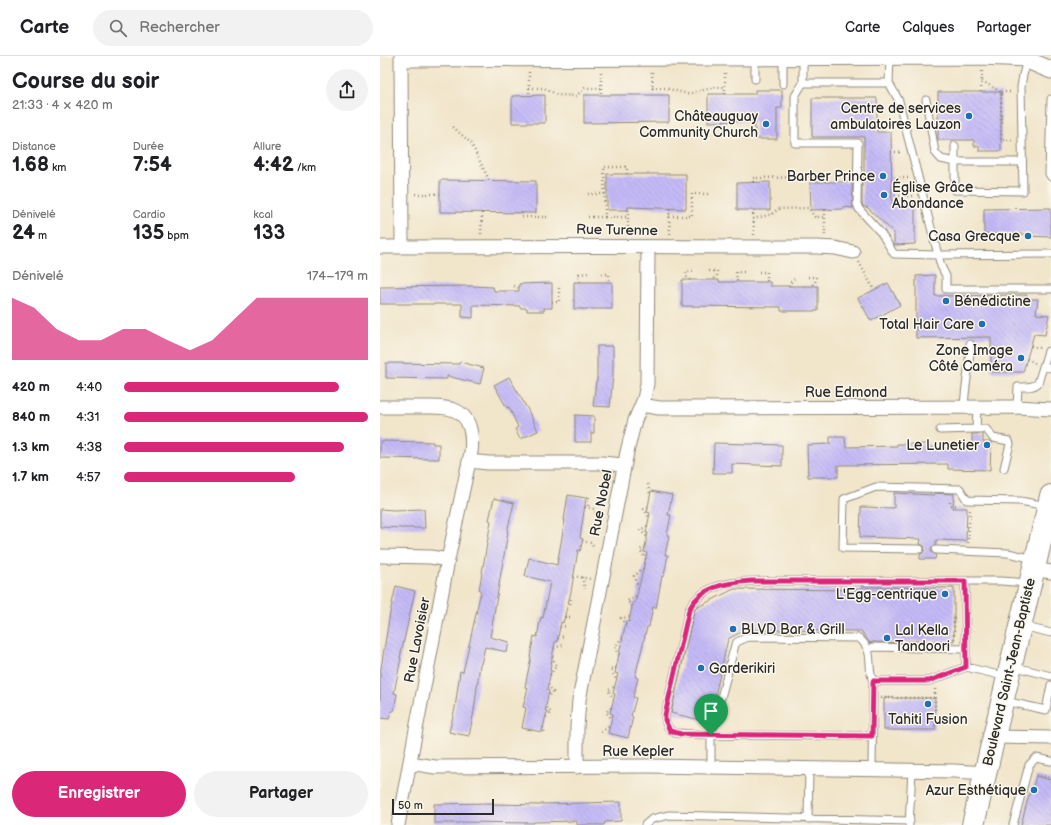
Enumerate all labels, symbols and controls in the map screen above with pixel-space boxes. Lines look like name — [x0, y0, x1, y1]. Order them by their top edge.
search box — [93, 10, 373, 46]
text: Carte — [20, 16, 69, 39]
icon: search — [107, 17, 129, 39]
text: Rechercher — [139, 18, 220, 37]
text: Carte — [845, 19, 880, 36]
text: Calques — [902, 19, 954, 36]
text: Partager — [976, 19, 1031, 36]
text: Course du soir — [12, 68, 159, 95]
button: share — [326, 69, 368, 111]
text: 21:33 · 4 × 420 m — [12, 97, 113, 113]
place label: Centre de services ambulatoires Lauzon — [830, 100, 961, 133]
place label: Châteauguay Community Church — [639, 108, 759, 141]
marker: Centre de services ambulatoires Lauzon — [964, 111, 974, 121]
marker: Châteauguay Community Church — [761, 119, 771, 129]
text: Distance — [12, 140, 56, 153]
text: Durée — [133, 140, 164, 153]
text: Allure — [253, 140, 281, 153]
text: 1.68 — [12, 153, 49, 177]
text: 7:54 — [133, 153, 172, 177]
text: 4:42 — [253, 153, 294, 177]
text: km — [49, 161, 66, 174]
text: /km — [294, 161, 316, 174]
place label: Barber Prince — [787, 168, 875, 185]
marker: Barber Prince — [878, 171, 888, 181]
place label: Église Grâce Abondance — [892, 178, 973, 212]
marker: Église Grâce Abondance — [879, 190, 889, 200]
text: Dénivelé — [12, 208, 56, 221]
text: Cardio — [133, 208, 166, 221]
text: kcal — [253, 208, 273, 221]
text: 24 — [12, 221, 35, 245]
text: 135 — [133, 221, 164, 245]
text: 133 — [253, 221, 285, 245]
street label: Rue Turenne — [576, 221, 658, 239]
place label: Casa Grecque — [928, 228, 1020, 245]
text: m — [35, 229, 47, 242]
text: bpm — [164, 229, 189, 242]
marker: Casa Grecque — [1023, 231, 1033, 241]
text: Dénivelé — [12, 268, 63, 284]
text: 174–179 m — [307, 268, 368, 284]
place label: Bénédictine — [954, 293, 1031, 310]
marker: Bénédictine — [941, 296, 951, 306]
place label: Total Hair Care — [879, 316, 974, 333]
marker: Total Hair Care — [977, 319, 987, 329]
place label: Zone Image Côté Caméra — [929, 342, 1013, 375]
marker: Zone Image Côté Caméra — [1016, 353, 1026, 363]
text: 420 m — [12, 379, 50, 395]
text: 4:40 — [76, 379, 102, 395]
street label: Rue Edmond — [805, 384, 887, 401]
text: 840 m — [12, 409, 50, 425]
text: 4:31 — [76, 409, 100, 425]
place label: Le Lunetier — [906, 437, 980, 454]
text: 1.3 km — [12, 439, 49, 455]
text: 4:38 — [76, 439, 102, 455]
marker: Le Lunetier — [982, 440, 992, 450]
street label: Rue Nobel — [586, 468, 616, 538]
text: 1.7 km — [12, 469, 49, 485]
text: 4:57 — [76, 469, 100, 485]
street label: Boulevard Saint-Jean-Baptiste — [979, 576, 1039, 768]
place label: L'Egg-centrique — [836, 586, 937, 603]
marker: L'Egg-centrique — [940, 589, 950, 599]
street label: Rue Lavoisier — [400, 595, 434, 684]
place label: BLVD Bar & Grill — [741, 621, 845, 638]
place label: Lal Kella Tandoori — [895, 622, 950, 655]
marker: BLVD Bar & Grill — [728, 624, 738, 634]
marker: Lal Kella Tandoori — [882, 633, 892, 643]
place label: Garderikiri — [709, 660, 775, 677]
marker: Garderikiri — [696, 663, 706, 673]
pin — [694, 694, 728, 735]
marker: Tahiti Fusion — [923, 699, 933, 709]
icon: arrive — [700, 700, 722, 722]
place label: Tahiti Fusion — [888, 711, 968, 728]
street label: Rue Kepler — [602, 743, 675, 760]
button: Enregistrer — [12, 771, 186, 817]
button: Partager — [194, 771, 368, 817]
place label: Azur Esthétique — [926, 782, 1026, 799]
marker: Azur Esthétique — [1029, 785, 1039, 795]
scale bar — [392, 797, 494, 816]
text: 50 m — [398, 799, 423, 812]

